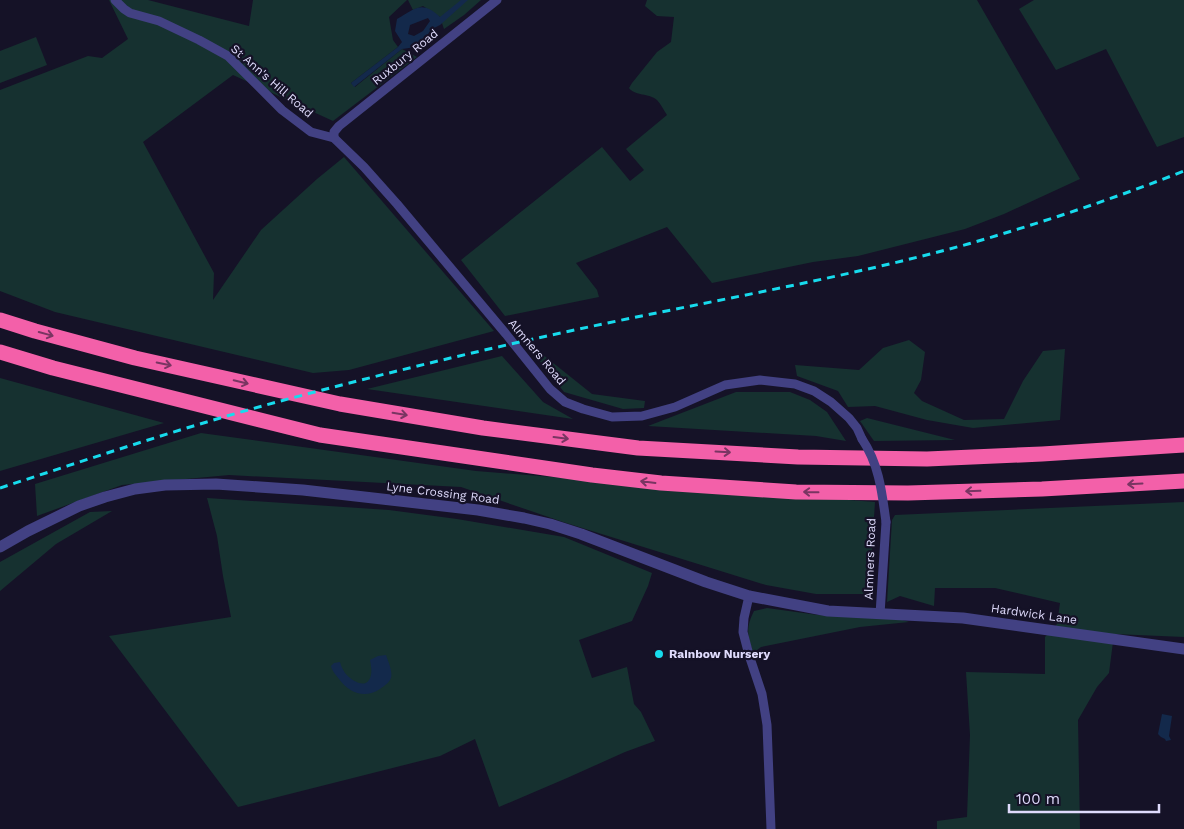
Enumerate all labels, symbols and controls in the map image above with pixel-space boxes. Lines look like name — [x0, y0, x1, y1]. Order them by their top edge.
street label: Ruxbury Road — [369, 26, 441, 88]
street label: St Ann's Hill Road — [228, 42, 316, 120]
street label: Almners Road — [505, 316, 569, 388]
one-way arrow — [38, 330, 54, 339]
one-way arrow — [156, 360, 172, 369]
one-way arrow — [233, 378, 249, 387]
one-way arrow — [392, 410, 408, 420]
one-way arrow — [553, 433, 569, 443]
one-way arrow — [715, 448, 731, 457]
one-way arrow — [641, 477, 657, 487]
street label: Lyne Crossing Road — [386, 479, 500, 507]
one-way arrow — [1128, 479, 1144, 488]
one-way arrow — [965, 486, 982, 496]
one-way arrow — [803, 487, 819, 497]
street label: Almners Road — [862, 518, 878, 600]
street label: Hardwick Lane — [990, 601, 1078, 627]
place label: Rainbow Nursery — [669, 647, 770, 661]
marker: Rainbow Nursery — [653, 648, 665, 660]
scale bar — [1009, 782, 1159, 814]
text: 100 m — [1016, 790, 1060, 808]

